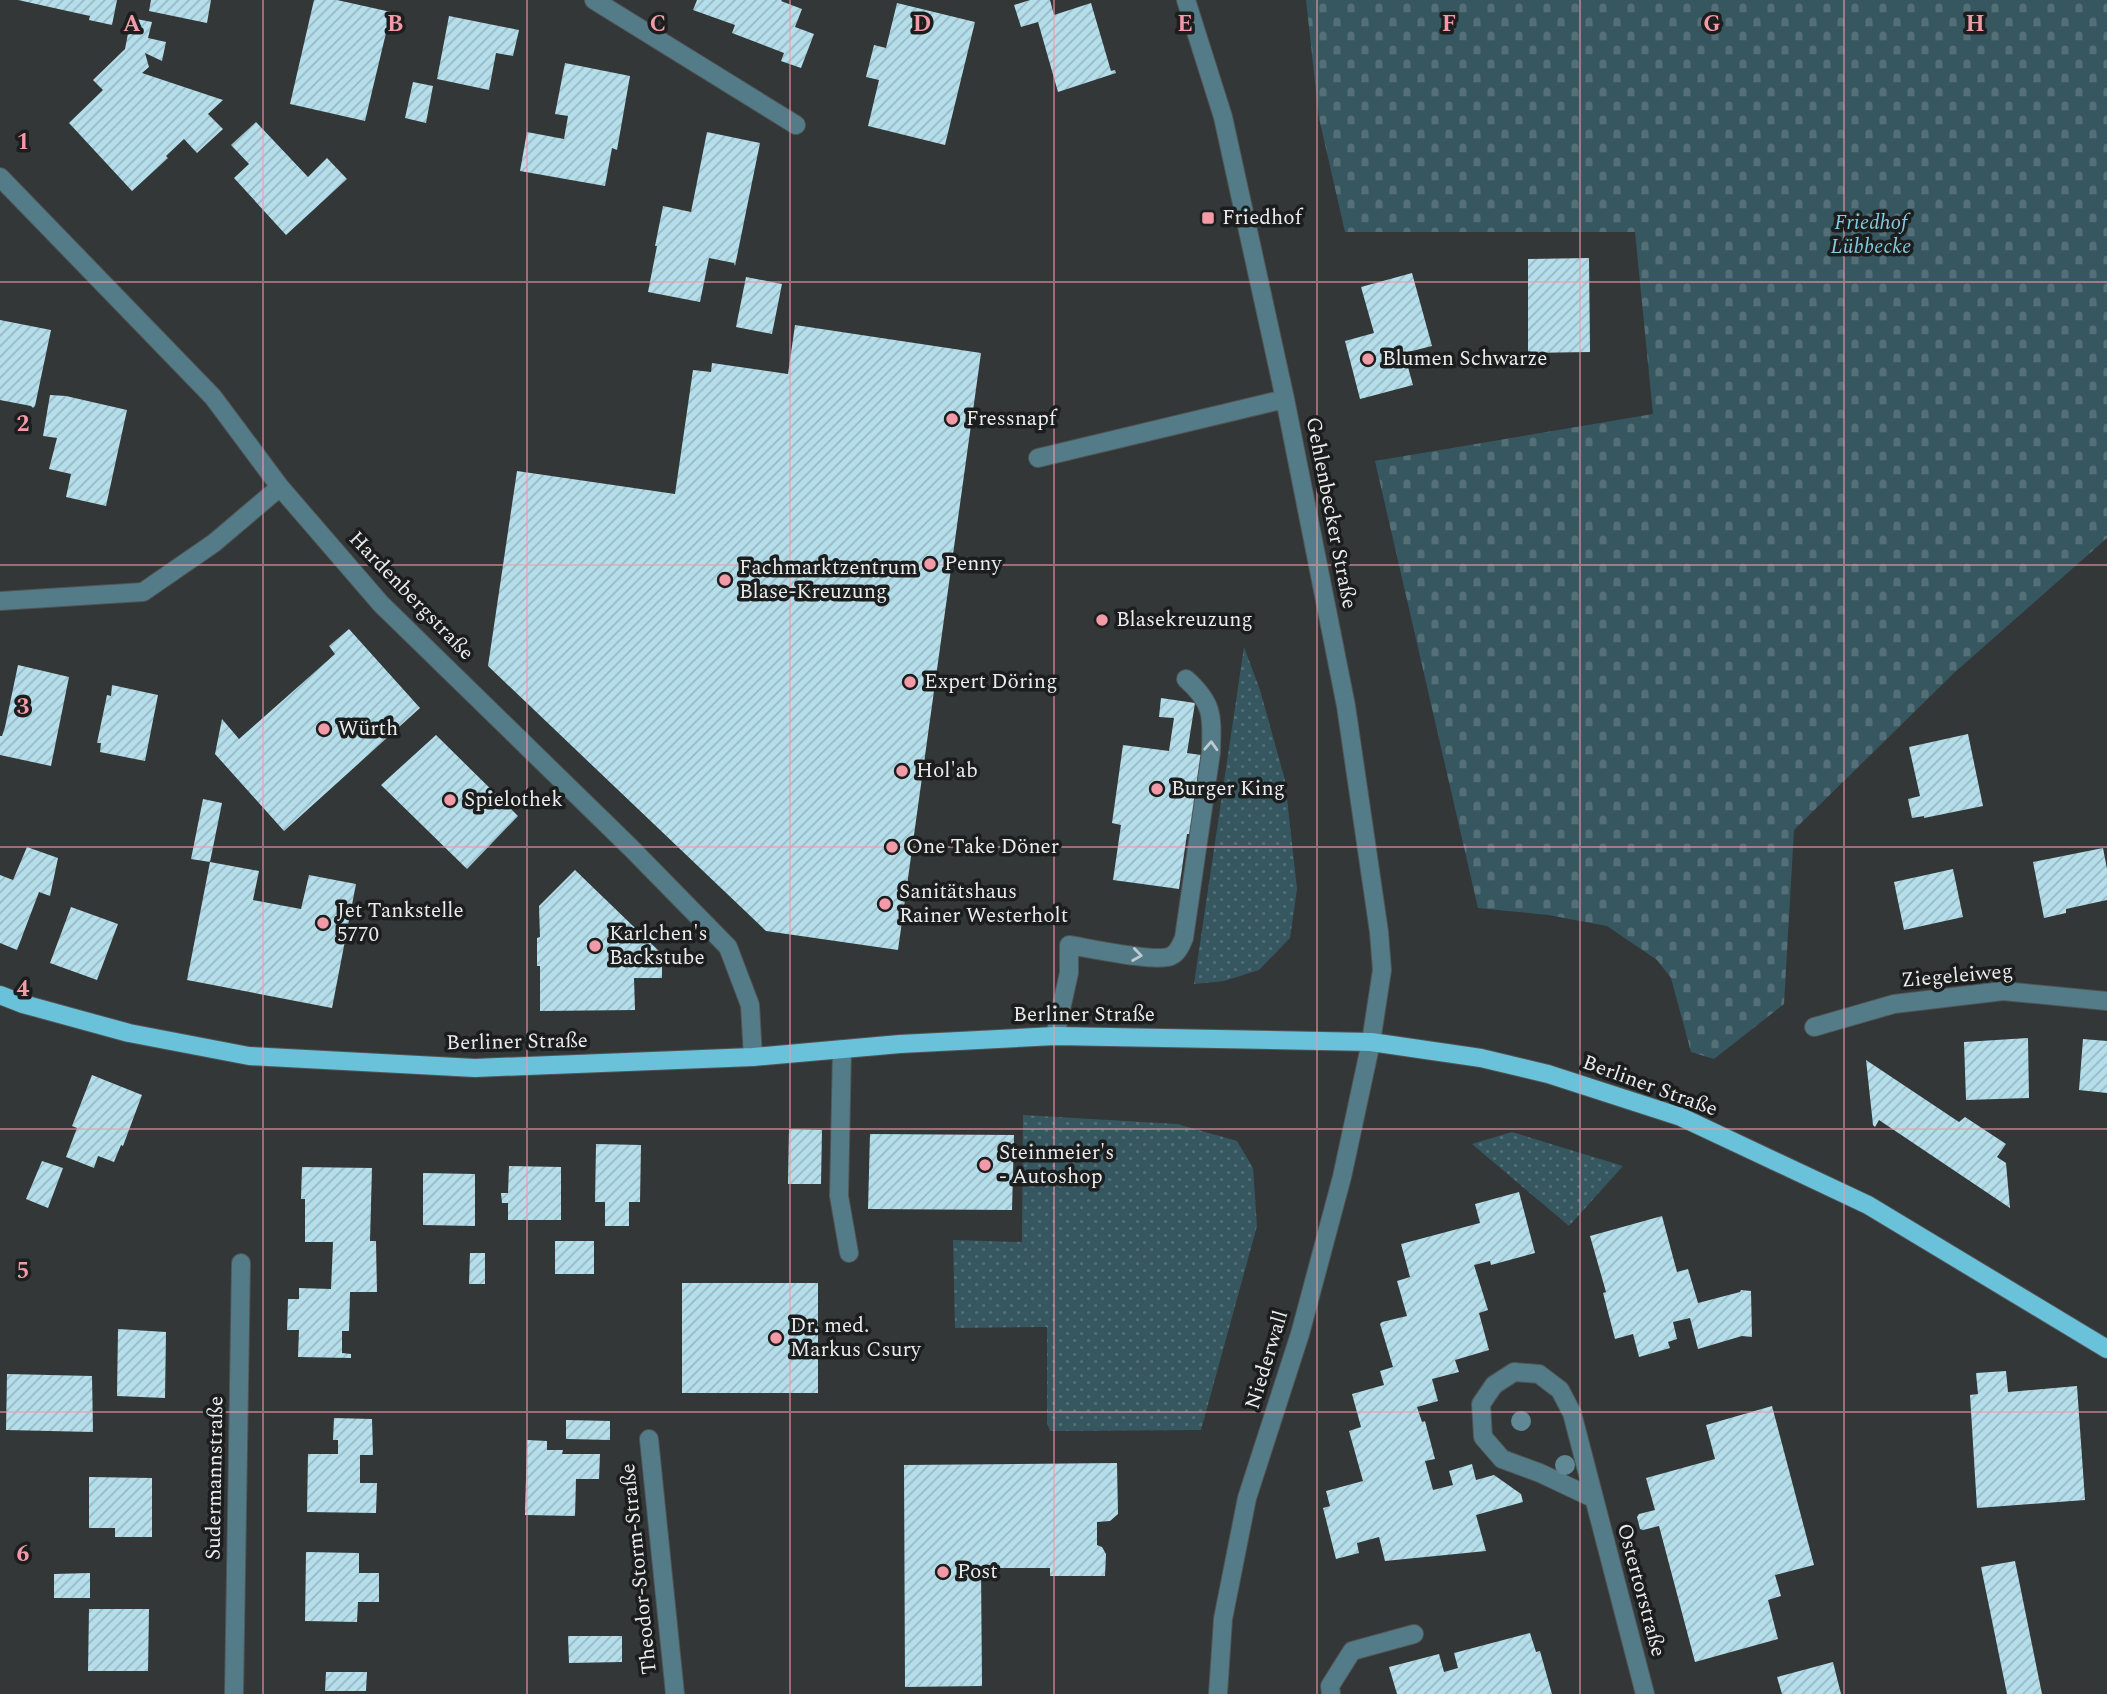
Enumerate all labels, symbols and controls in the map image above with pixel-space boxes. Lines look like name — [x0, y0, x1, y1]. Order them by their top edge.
text: A — [123, 7, 141, 42]
text: B — [387, 7, 403, 42]
text: C — [650, 7, 666, 42]
text: D — [913, 7, 931, 42]
text: E — [1177, 7, 1193, 42]
text: F — [1442, 7, 1456, 42]
text: G — [1703, 7, 1721, 42]
text: H — [1965, 7, 1985, 42]
text: 1 — [17, 125, 29, 160]
place label: Friedhof — [1222, 202, 1304, 234]
park label: Friedhof Lübbecke — [1831, 207, 1911, 263]
marker: Friedhof — [1200, 210, 1216, 226]
place label: Blumen Schwarze — [1382, 343, 1547, 375]
marker: Blumen Schwarze — [1360, 351, 1376, 367]
place label: Fressnapf — [966, 403, 1058, 435]
text: 2 — [17, 407, 30, 442]
marker: Fressnapf — [944, 411, 960, 427]
street label: Gehlenbecker Straße — [1297, 414, 1365, 612]
street label: Hardenbergstraße — [341, 524, 481, 668]
place label: Penny — [944, 548, 1002, 580]
place label: Fachmarktzentrum Blase-Kreuzung — [739, 552, 917, 608]
marker: Penny — [922, 556, 938, 572]
marker: Fachmarktzentrum Blase-Kreuzung — [717, 572, 733, 588]
place label: Blasekreuzung — [1116, 604, 1253, 636]
marker: Blasekreuzung — [1094, 612, 1110, 628]
place label: Expert Döring — [924, 666, 1057, 698]
marker: Expert Döring — [902, 674, 918, 690]
text: 3 — [17, 690, 30, 725]
place label: Würth — [338, 713, 398, 745]
marker: Würth — [316, 721, 332, 737]
one-way arrow — [1203, 740, 1218, 751]
place label: Hol'ab — [916, 755, 978, 787]
marker: Hol'ab — [894, 763, 910, 779]
place label: Burger King — [1171, 773, 1285, 805]
marker: Burger King — [1149, 781, 1165, 797]
place label: Spielothek — [464, 784, 563, 816]
marker: Spielothek — [442, 792, 458, 808]
place label: One Take Döner — [906, 831, 1059, 863]
marker: One Take Döner — [884, 839, 900, 855]
place label: Sanitätshaus Rainer Westerholt — [899, 876, 1068, 932]
place label: Jet Tankstelle 5770 — [337, 895, 464, 951]
marker: Sanitätshaus Rainer Westerholt — [877, 896, 893, 912]
marker: Jet Tankstelle 5770 — [315, 915, 331, 931]
place label: Karlchen's Backstube — [609, 918, 707, 974]
marker: Karlchen's Backstube — [587, 938, 603, 954]
one-way arrow — [1131, 947, 1143, 962]
street label: Ziegeleiweg — [1900, 955, 2014, 997]
text: 4 — [17, 972, 30, 1007]
street label: Berliner Straße — [1013, 999, 1155, 1031]
street label: Berliner Straße — [446, 1025, 588, 1059]
street label: Berliner Straße — [1578, 1047, 1722, 1125]
place label: Steinmeier's - Autoshop — [999, 1137, 1114, 1193]
marker: Steinmeier's - Autoshop — [977, 1157, 993, 1173]
text: 5 — [17, 1254, 29, 1289]
street label: Niederwall — [1237, 1307, 1297, 1413]
place label: Dr. med. Markus Csury — [790, 1310, 922, 1366]
marker: Dr. med. Markus Csury — [768, 1330, 784, 1346]
street label: Sudermannstraße — [198, 1396, 232, 1560]
street label: Theodor-Storm-Straße — [612, 1462, 666, 1676]
street label: Ostertorstraße — [1608, 1520, 1674, 1660]
text: 6 — [17, 1537, 30, 1572]
place label: Post — [957, 1556, 998, 1588]
marker: Post — [935, 1564, 951, 1580]

